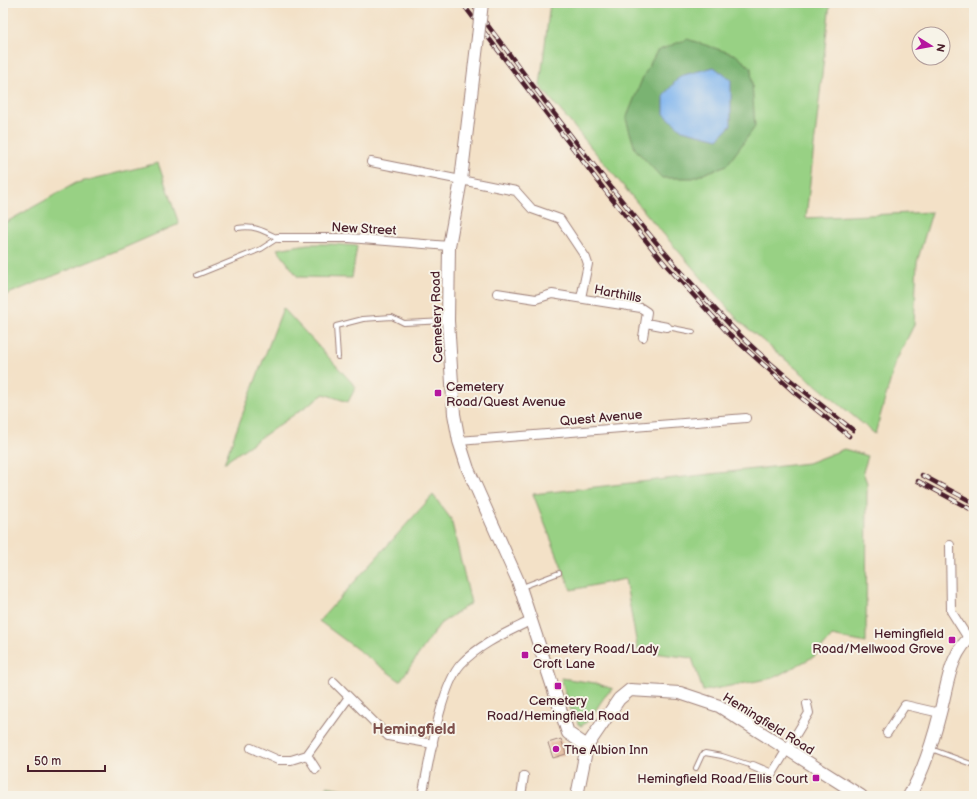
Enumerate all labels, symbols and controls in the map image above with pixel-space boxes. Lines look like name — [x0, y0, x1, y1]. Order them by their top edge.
north arrow — [911, 26, 951, 66]
text: N — [933, 43, 947, 53]
street label: New Street — [331, 219, 397, 239]
street label: Cemetery Road — [427, 271, 447, 363]
street label: Harthills — [593, 282, 644, 307]
place label: Cemetery Road/Quest Avenue — [446, 379, 566, 410]
marker: Cemetery Road/Quest Avenue — [433, 388, 443, 398]
street label: Quest Avenue — [559, 406, 643, 430]
place label: Hemingfield Road/Mellwood Grove — [812, 626, 944, 657]
marker: Hemingfield Road/Mellwood Grove — [947, 635, 957, 645]
place label: Cemetery Road/Lady Croft Lane — [533, 641, 659, 672]
marker: Cemetery Road/Lady Croft Lane — [520, 650, 530, 660]
marker: Cemetery Road/Hemingfield Road — [553, 681, 563, 691]
street label: Hemingfield Road — [720, 689, 817, 758]
place label: Cemetery Road/Hemingfield Road — [487, 693, 629, 724]
district label: Hemingfield — [373, 720, 455, 739]
place label: The Albion Inn — [564, 742, 648, 758]
marker: The Albion Inn — [551, 744, 561, 754]
scale bar — [28, 747, 105, 773]
text: 50 m — [34, 754, 61, 769]
place label: Hemingfield Road/Ellis Court — [637, 771, 808, 787]
marker: Hemingfield Road/Ellis Court — [811, 773, 821, 783]

